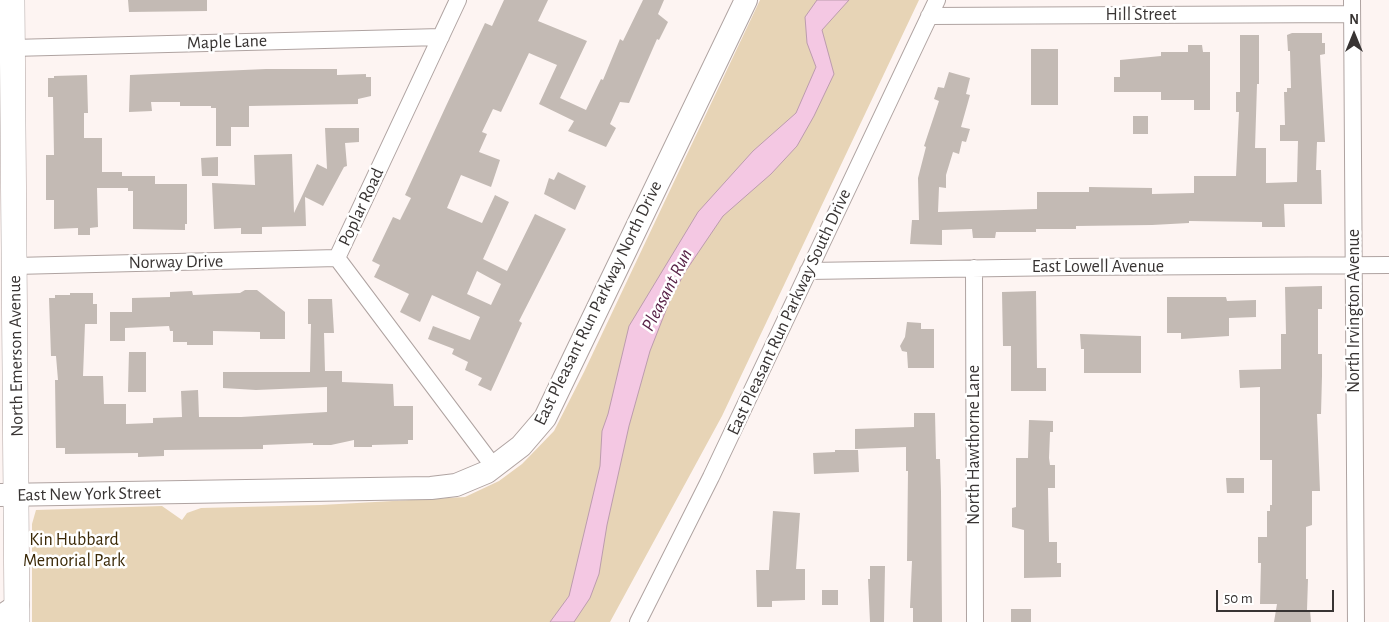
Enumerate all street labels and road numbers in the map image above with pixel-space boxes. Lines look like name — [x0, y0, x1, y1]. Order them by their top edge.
street label: Hill Street — [1106, 4, 1176, 26]
street label: Maple Lane — [186, 30, 268, 54]
street label: Poplar Road — [334, 164, 388, 250]
street label: East Pleasant Run Parkway North Drive — [529, 177, 667, 429]
street label: East Pleasant Run Parkway South Drive — [722, 185, 856, 439]
street label: North Irvington Avenue — [1343, 229, 1365, 393]
street label: Norway Drive — [128, 250, 224, 274]
street label: East Lowell Avenue — [1032, 256, 1164, 278]
street label: North Emerson Avenue — [4, 275, 28, 437]
street label: North Hawthorne Lane — [963, 365, 985, 525]
street label: East New York Street — [17, 482, 161, 506]

